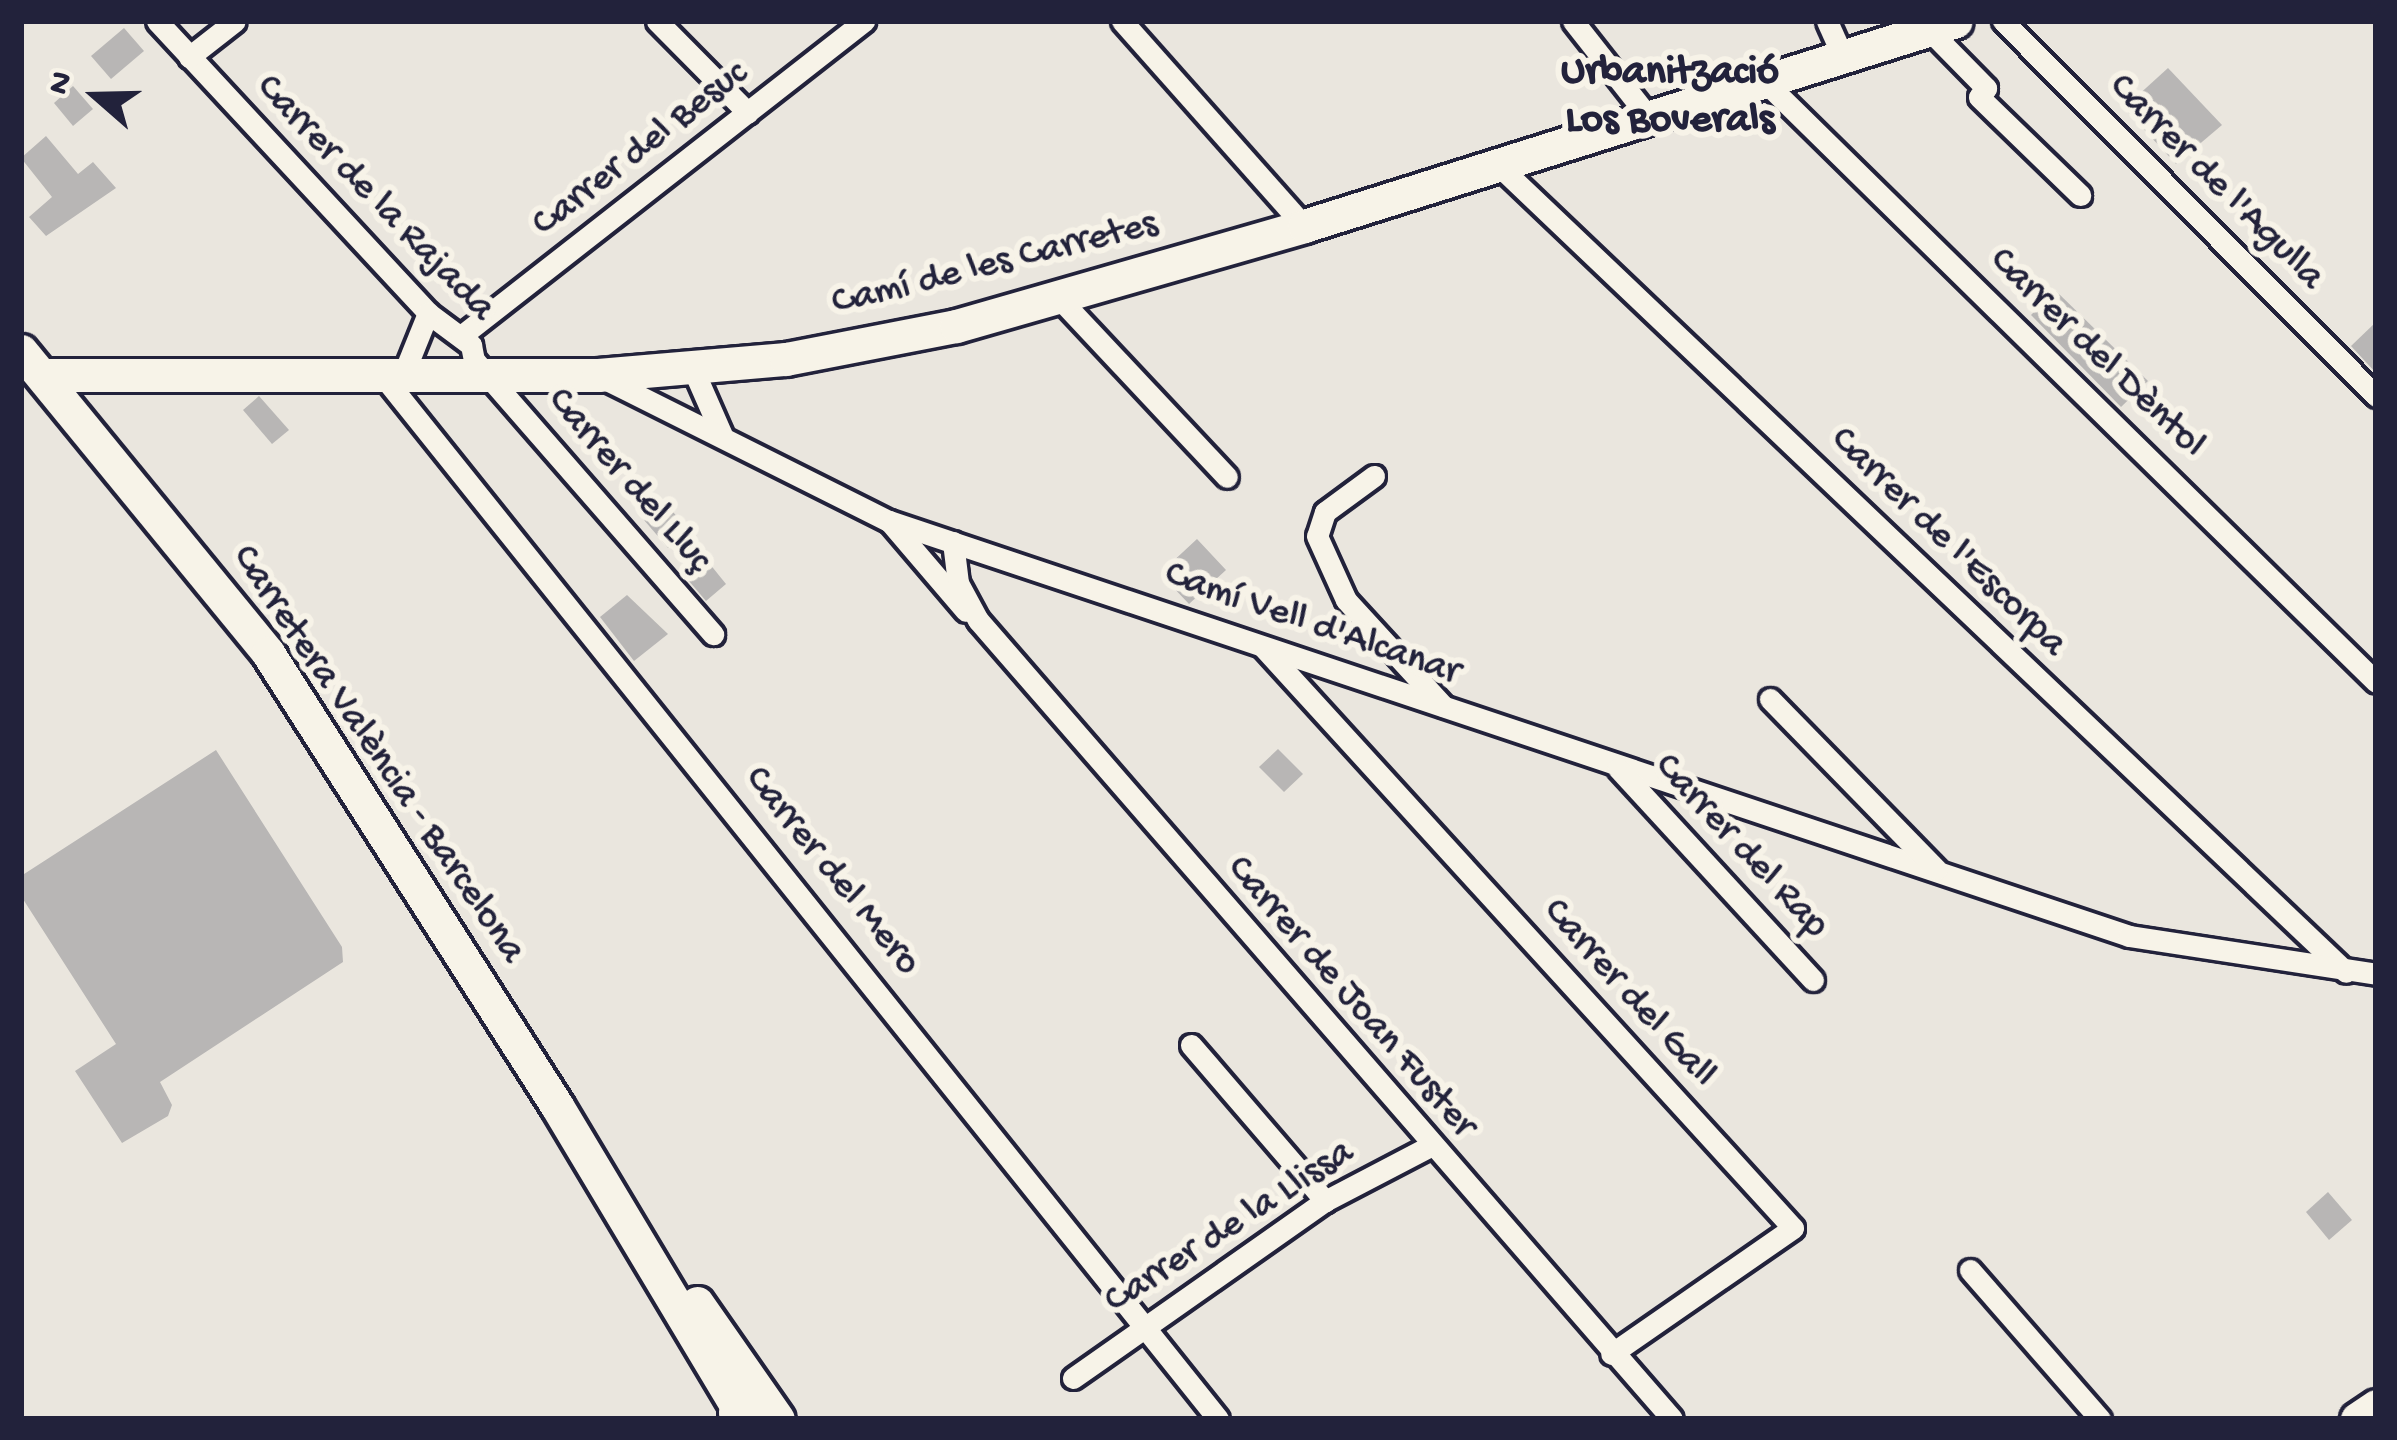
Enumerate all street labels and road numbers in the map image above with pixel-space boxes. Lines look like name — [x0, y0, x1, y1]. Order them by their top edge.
street label: Carrer del Besuc — [524, 51, 758, 249]
street label: Carrer de l'Agulla — [2097, 65, 2333, 301]
street label: Carrer de la Rajada — [244, 66, 504, 332]
street label: Camí de les Carretes — [827, 202, 1163, 328]
street label: Carrer del Dèntol — [1978, 239, 2214, 469]
street label: Carrer del Lluç — [535, 379, 721, 583]
street label: Carrer de l'Escorpa — [1819, 418, 2075, 668]
street label: Carretera València - Barcelona — [220, 537, 534, 973]
street label: Camí Vell d'Alcanar — [1158, 552, 1466, 698]
street label: Carrer del Rap — [1643, 745, 1837, 949]
street label: Carrer del Mero — [732, 758, 930, 986]
street label: Carrer de Joan Fuster — [1215, 847, 1485, 1149]
street label: Carrer del Gall — [1531, 890, 1725, 1098]
street label: Carrer de la Llissa — [1097, 1130, 1363, 1326]

